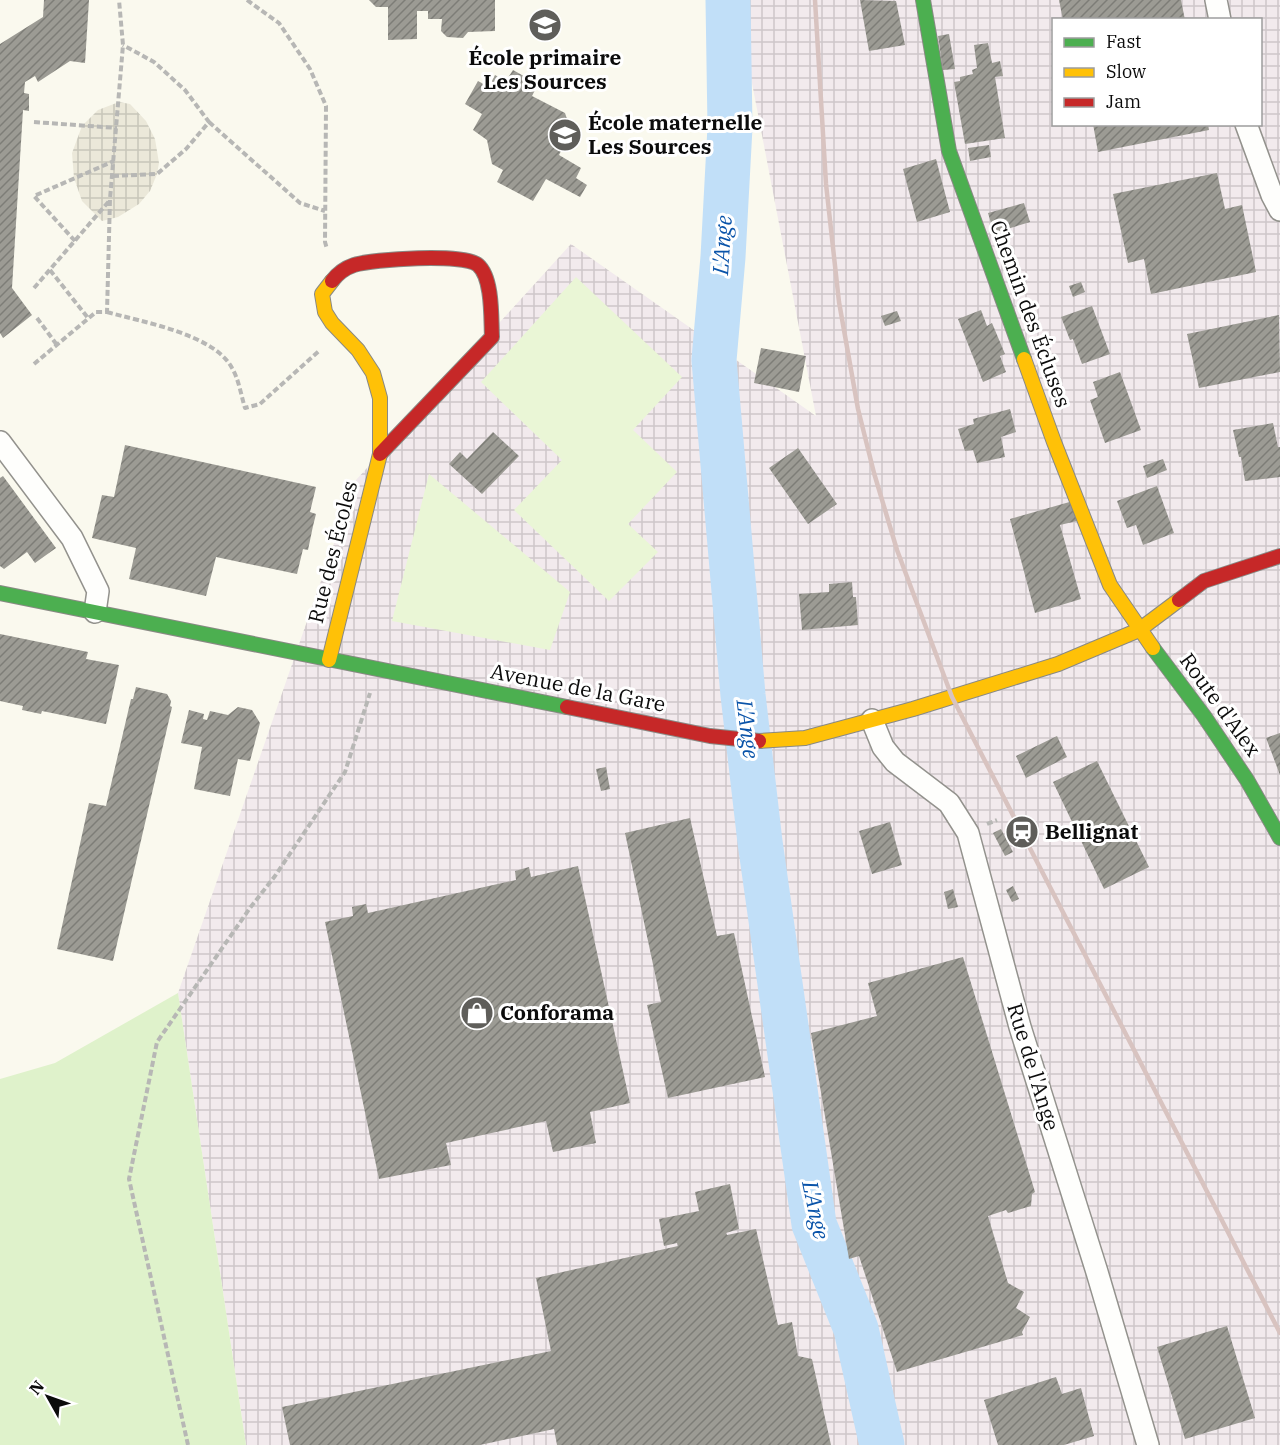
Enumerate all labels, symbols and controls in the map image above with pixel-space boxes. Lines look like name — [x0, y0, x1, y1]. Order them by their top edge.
school or university icon: École primaire Les Sources — [527, 7, 563, 43]
legend — [1052, 18, 1262, 126]
text: Fast — [1106, 30, 1141, 53]
place label: École primaire Les Sources — [469, 43, 622, 95]
text: Slow — [1106, 60, 1146, 83]
text: Jam — [1106, 90, 1141, 113]
place label: École maternelle Les Sources — [588, 108, 762, 160]
school or university icon: École maternelle Les Sources — [547, 117, 583, 153]
water label: L'Ange — [705, 214, 738, 277]
street label: Chemin des Écluses — [984, 216, 1078, 411]
street label: Rue des Écoles — [301, 478, 363, 626]
street label: Route d'Alex — [1174, 647, 1268, 762]
street label: Avenue de la Gare — [488, 656, 668, 718]
water label: L'Ange — [730, 697, 767, 760]
station icon: Bellignat — [1004, 814, 1040, 850]
place label: Bellignat — [1045, 817, 1138, 845]
shop icon: Conforama — [459, 995, 495, 1031]
place label: Conforama — [500, 998, 614, 1026]
street label: Rue de l'Ange — [1001, 1000, 1067, 1134]
water label: L'Ange — [796, 1177, 837, 1242]
north arrow — [18, 1367, 78, 1427]
text: N — [25, 1376, 48, 1399]

